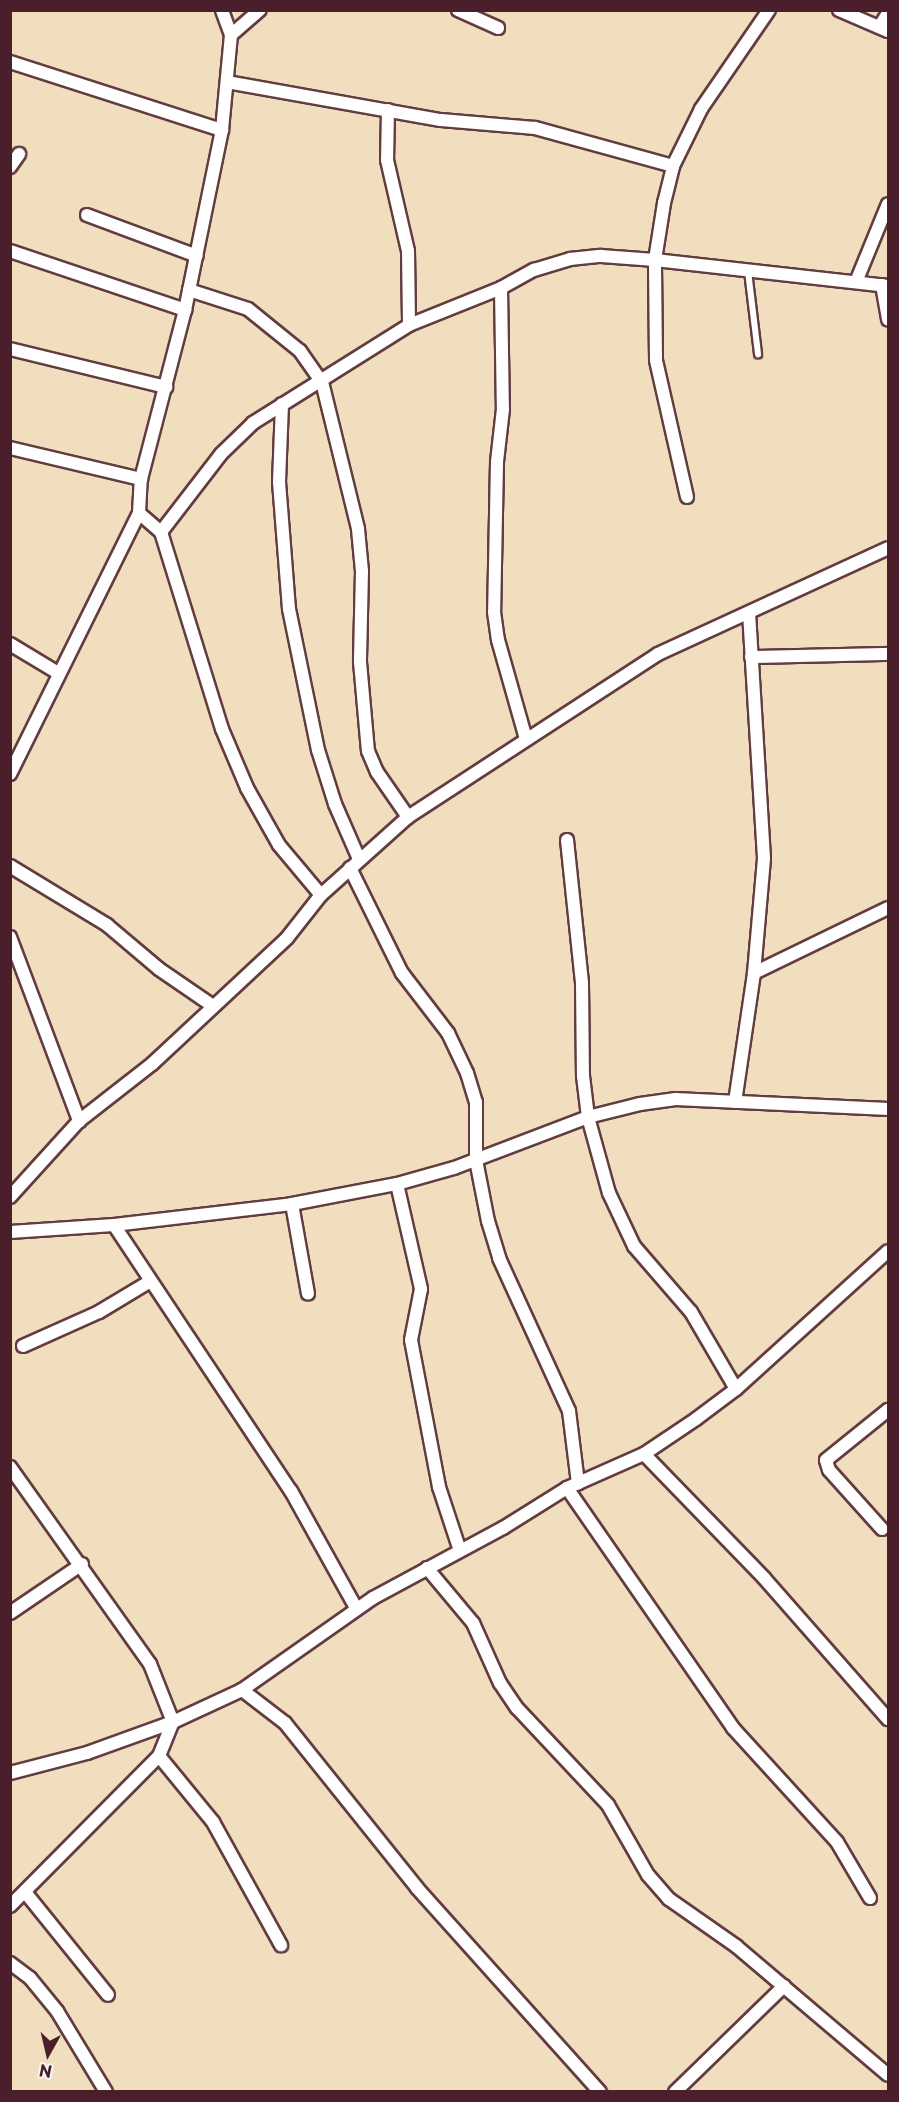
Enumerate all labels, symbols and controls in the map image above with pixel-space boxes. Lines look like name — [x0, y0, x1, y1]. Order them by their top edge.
north arrow — [18, 2024, 78, 2084]
text: N — [38, 2059, 53, 2085]

